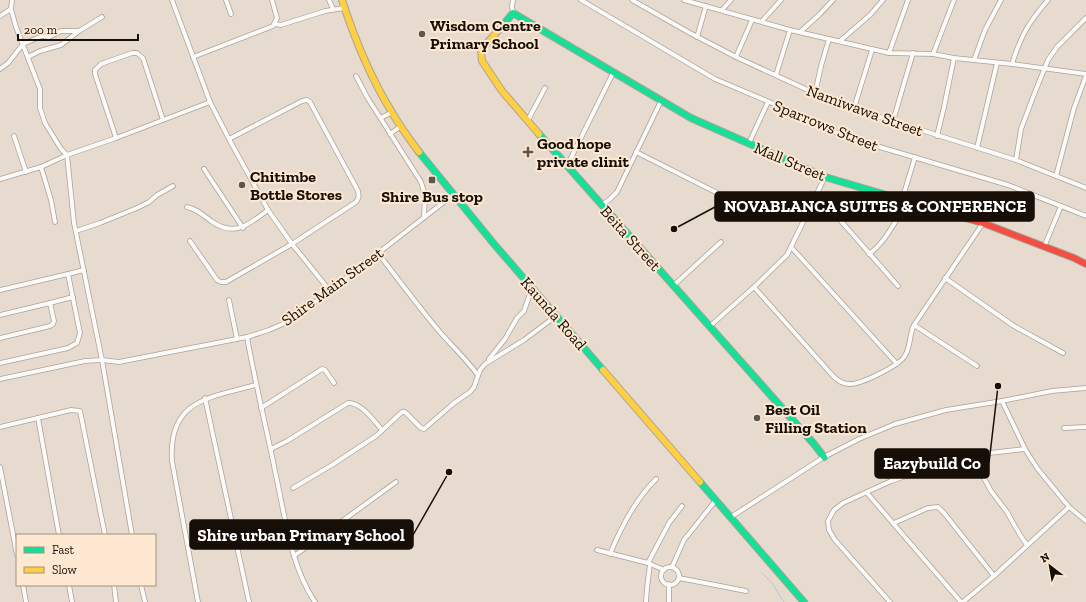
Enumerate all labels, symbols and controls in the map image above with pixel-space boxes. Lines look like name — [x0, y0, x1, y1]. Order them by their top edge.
scale bar — [18, 16, 138, 42]
place label: Wisdom Centre Primary School — [430, 16, 541, 53]
text: 200 m — [24, 23, 58, 37]
marker: Wisdom Centre Primary School — [417, 29, 427, 39]
street label: Namiwawa Street — [804, 81, 926, 140]
street label: Sparrows Street — [771, 96, 881, 155]
place label: Good hope private clinit — [537, 134, 629, 171]
street label: Mall Street — [751, 138, 829, 185]
marker: Good hope private clinit — [522, 146, 534, 158]
place label: Chitimbe Bottle Stores — [250, 167, 342, 204]
marker: Shire Bus stop — [427, 175, 437, 185]
marker: Chitimbe Bottle Stores — [237, 180, 247, 190]
place label: Shire Bus stop — [381, 187, 483, 206]
callout: NOVABLANCA SUITES & CONFERENCE — [715, 192, 1034, 221]
text: NOVABLANCA SUITES & CONFERENCE — [724, 196, 1026, 216]
street label: Beita Street — [596, 202, 665, 275]
street label: Shire Main Street — [278, 243, 387, 330]
street label: Kaunda Road — [517, 273, 591, 354]
place label: Best Oil Filling Station — [765, 400, 867, 437]
marker: Best Oil Filling Station — [752, 413, 762, 423]
callout: Eazybuild Co — [875, 449, 989, 478]
text: Eazybuild Co — [883, 453, 981, 473]
callout: Shire urban Primary School — [190, 520, 413, 549]
text: Shire urban Primary School — [197, 525, 405, 545]
legend — [16, 534, 156, 586]
text: Fast — [52, 543, 75, 557]
north arrow — [1030, 546, 1070, 586]
text: N — [1038, 550, 1053, 566]
text: Slow — [52, 563, 78, 577]

